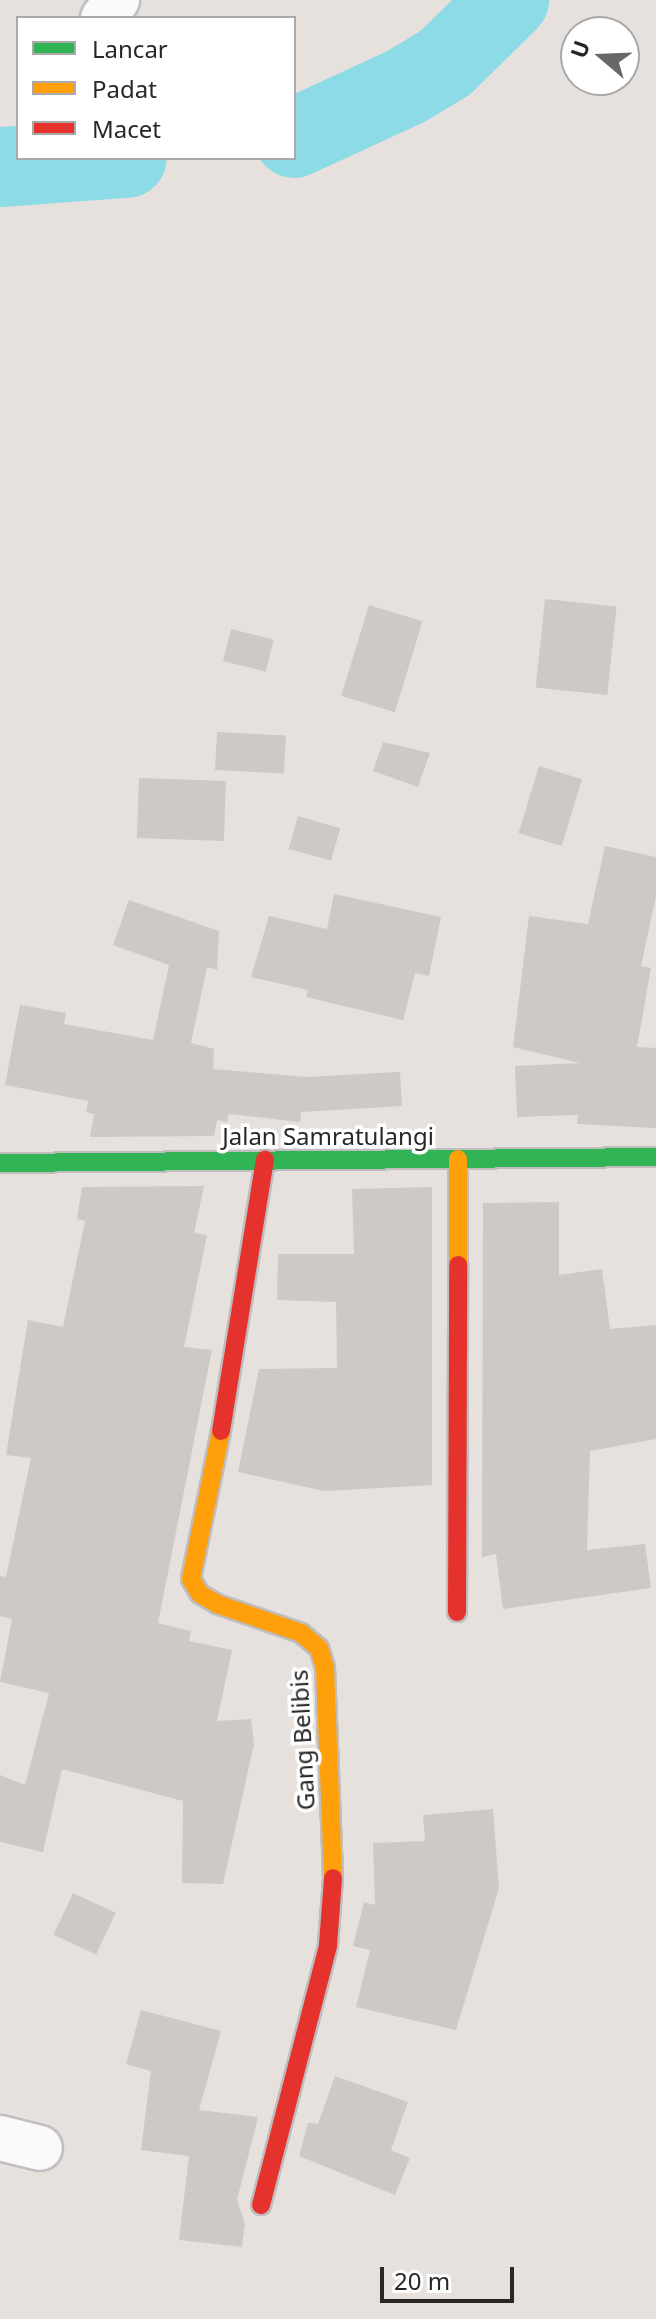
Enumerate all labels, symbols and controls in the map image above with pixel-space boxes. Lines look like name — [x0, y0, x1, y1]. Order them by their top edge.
legend — [16, 16, 296, 160]
north arrow — [560, 16, 640, 96]
text: Lancar — [92, 32, 168, 65]
text: U — [562, 36, 596, 62]
text: Padat — [92, 72, 157, 105]
text: Macet — [92, 112, 161, 145]
street label: Jalan Samratulangi — [222, 1122, 434, 1150]
street label: Gang Belibis — [284, 1669, 320, 1811]
scale bar — [384, 2251, 518, 2301]
text: 20 m — [394, 2264, 450, 2297]

